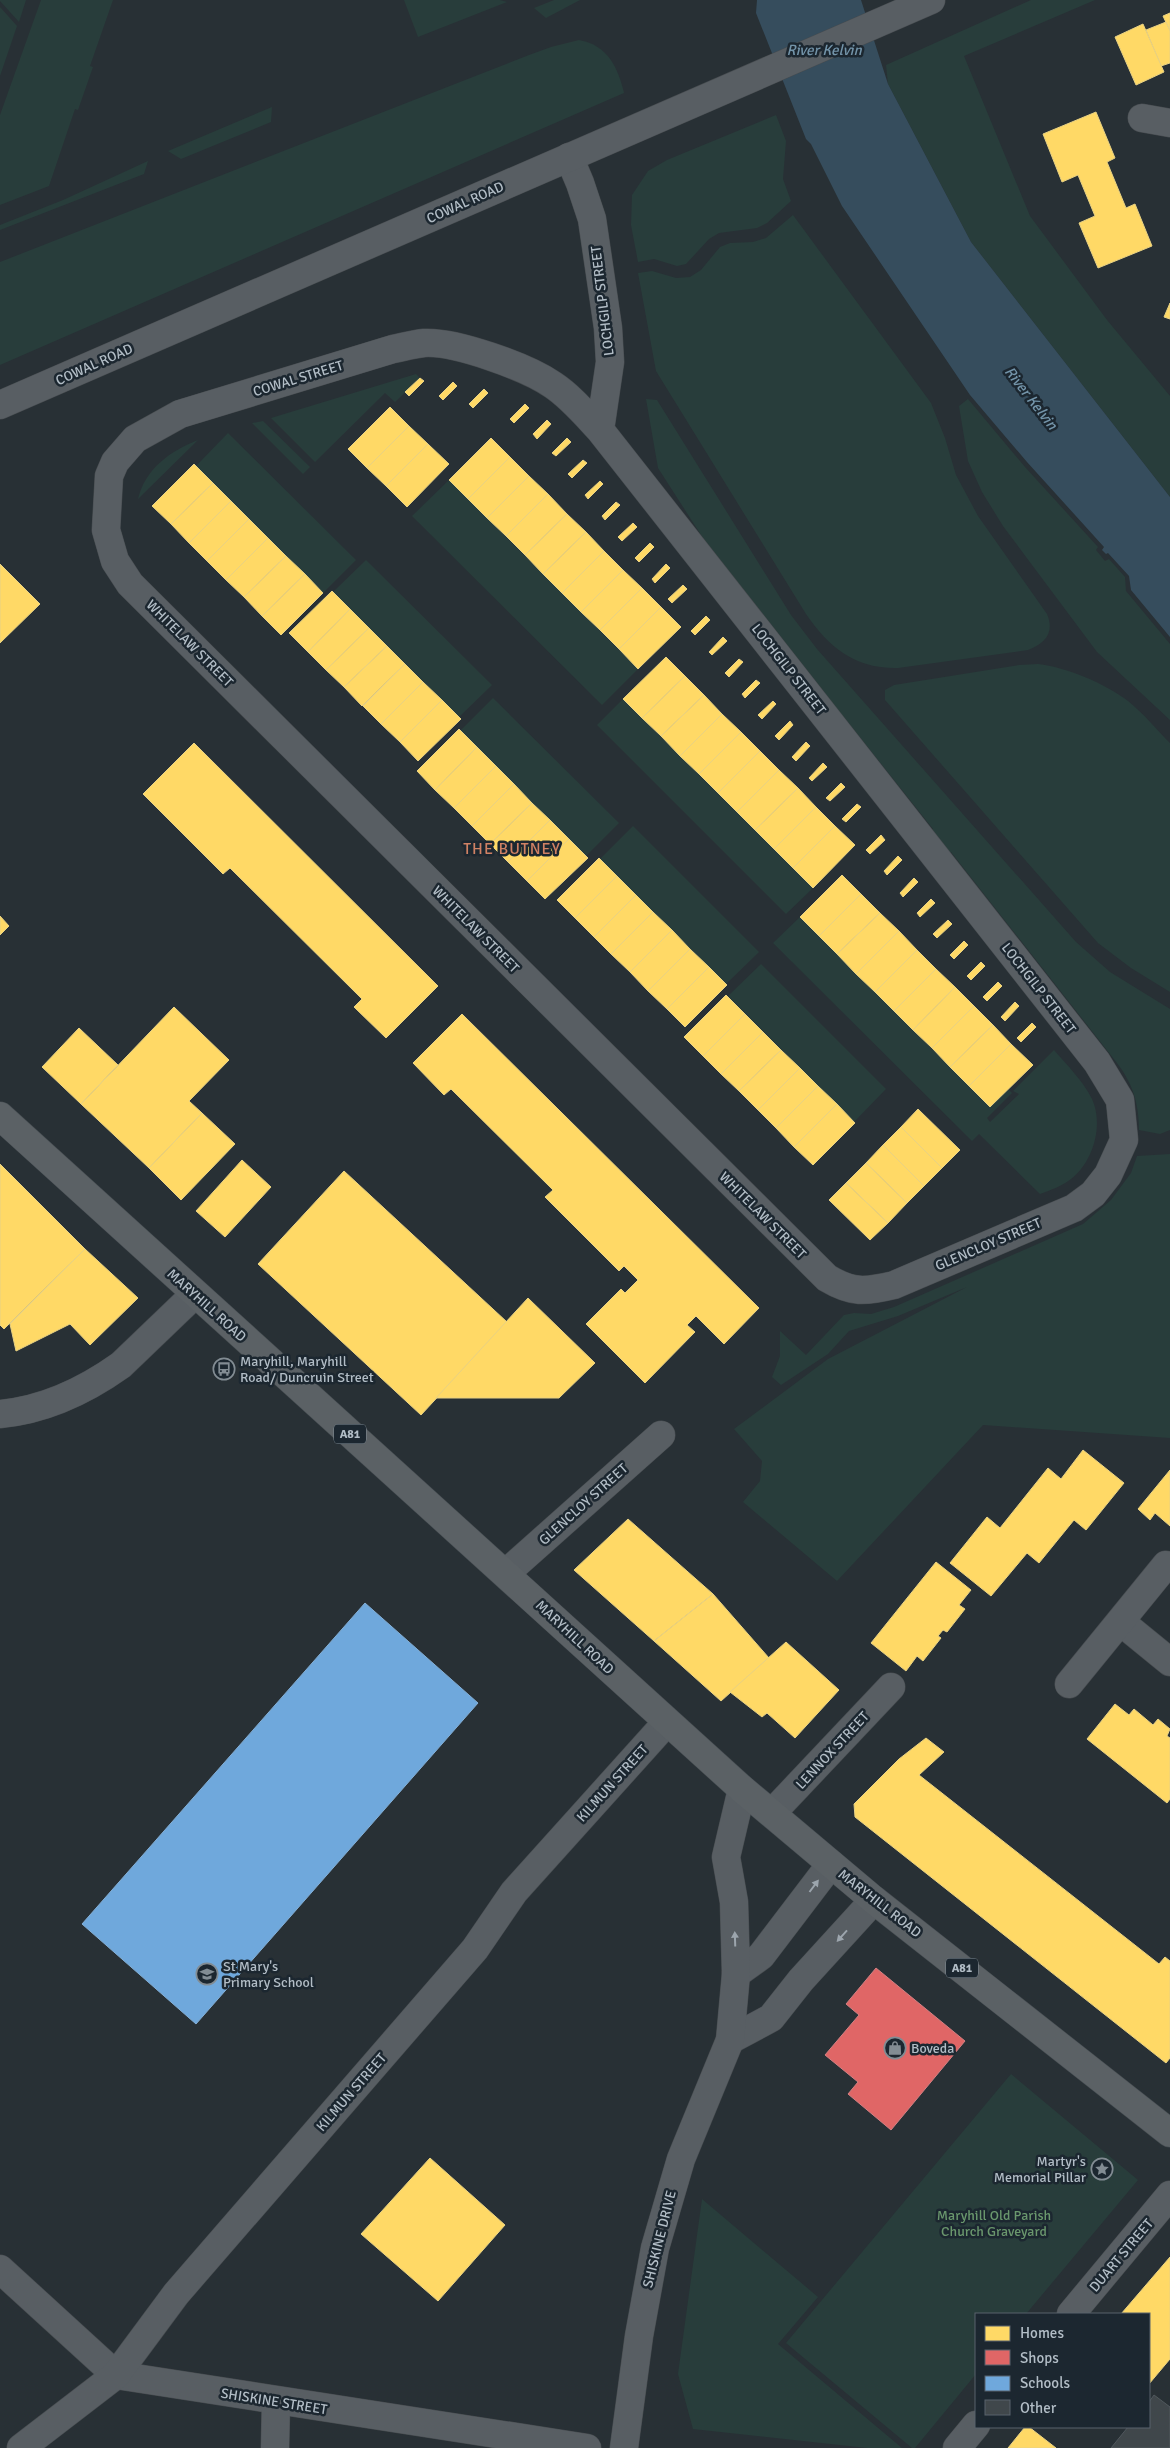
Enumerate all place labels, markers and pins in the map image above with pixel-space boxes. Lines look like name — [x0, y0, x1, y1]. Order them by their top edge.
place label: Maryhill, Maryhill Road/ Duncruin Street — [240, 1353, 374, 1386]
bus stop icon: Maryhill, Maryhill Road/ Duncruin Street — [212, 1357, 236, 1381]
place label: St Mary's Primary School — [223, 1958, 314, 1991]
school or university icon: St Mary's Primary School — [195, 1962, 219, 1986]
shop icon: Boveda — [883, 2036, 907, 2060]
place label: Boveda — [911, 2040, 954, 2057]
place label: Martyr's Memorial Pillar — [994, 2153, 1087, 2186]
place icon: Martyr's Memorial Pillar — [1090, 2157, 1114, 2181]

